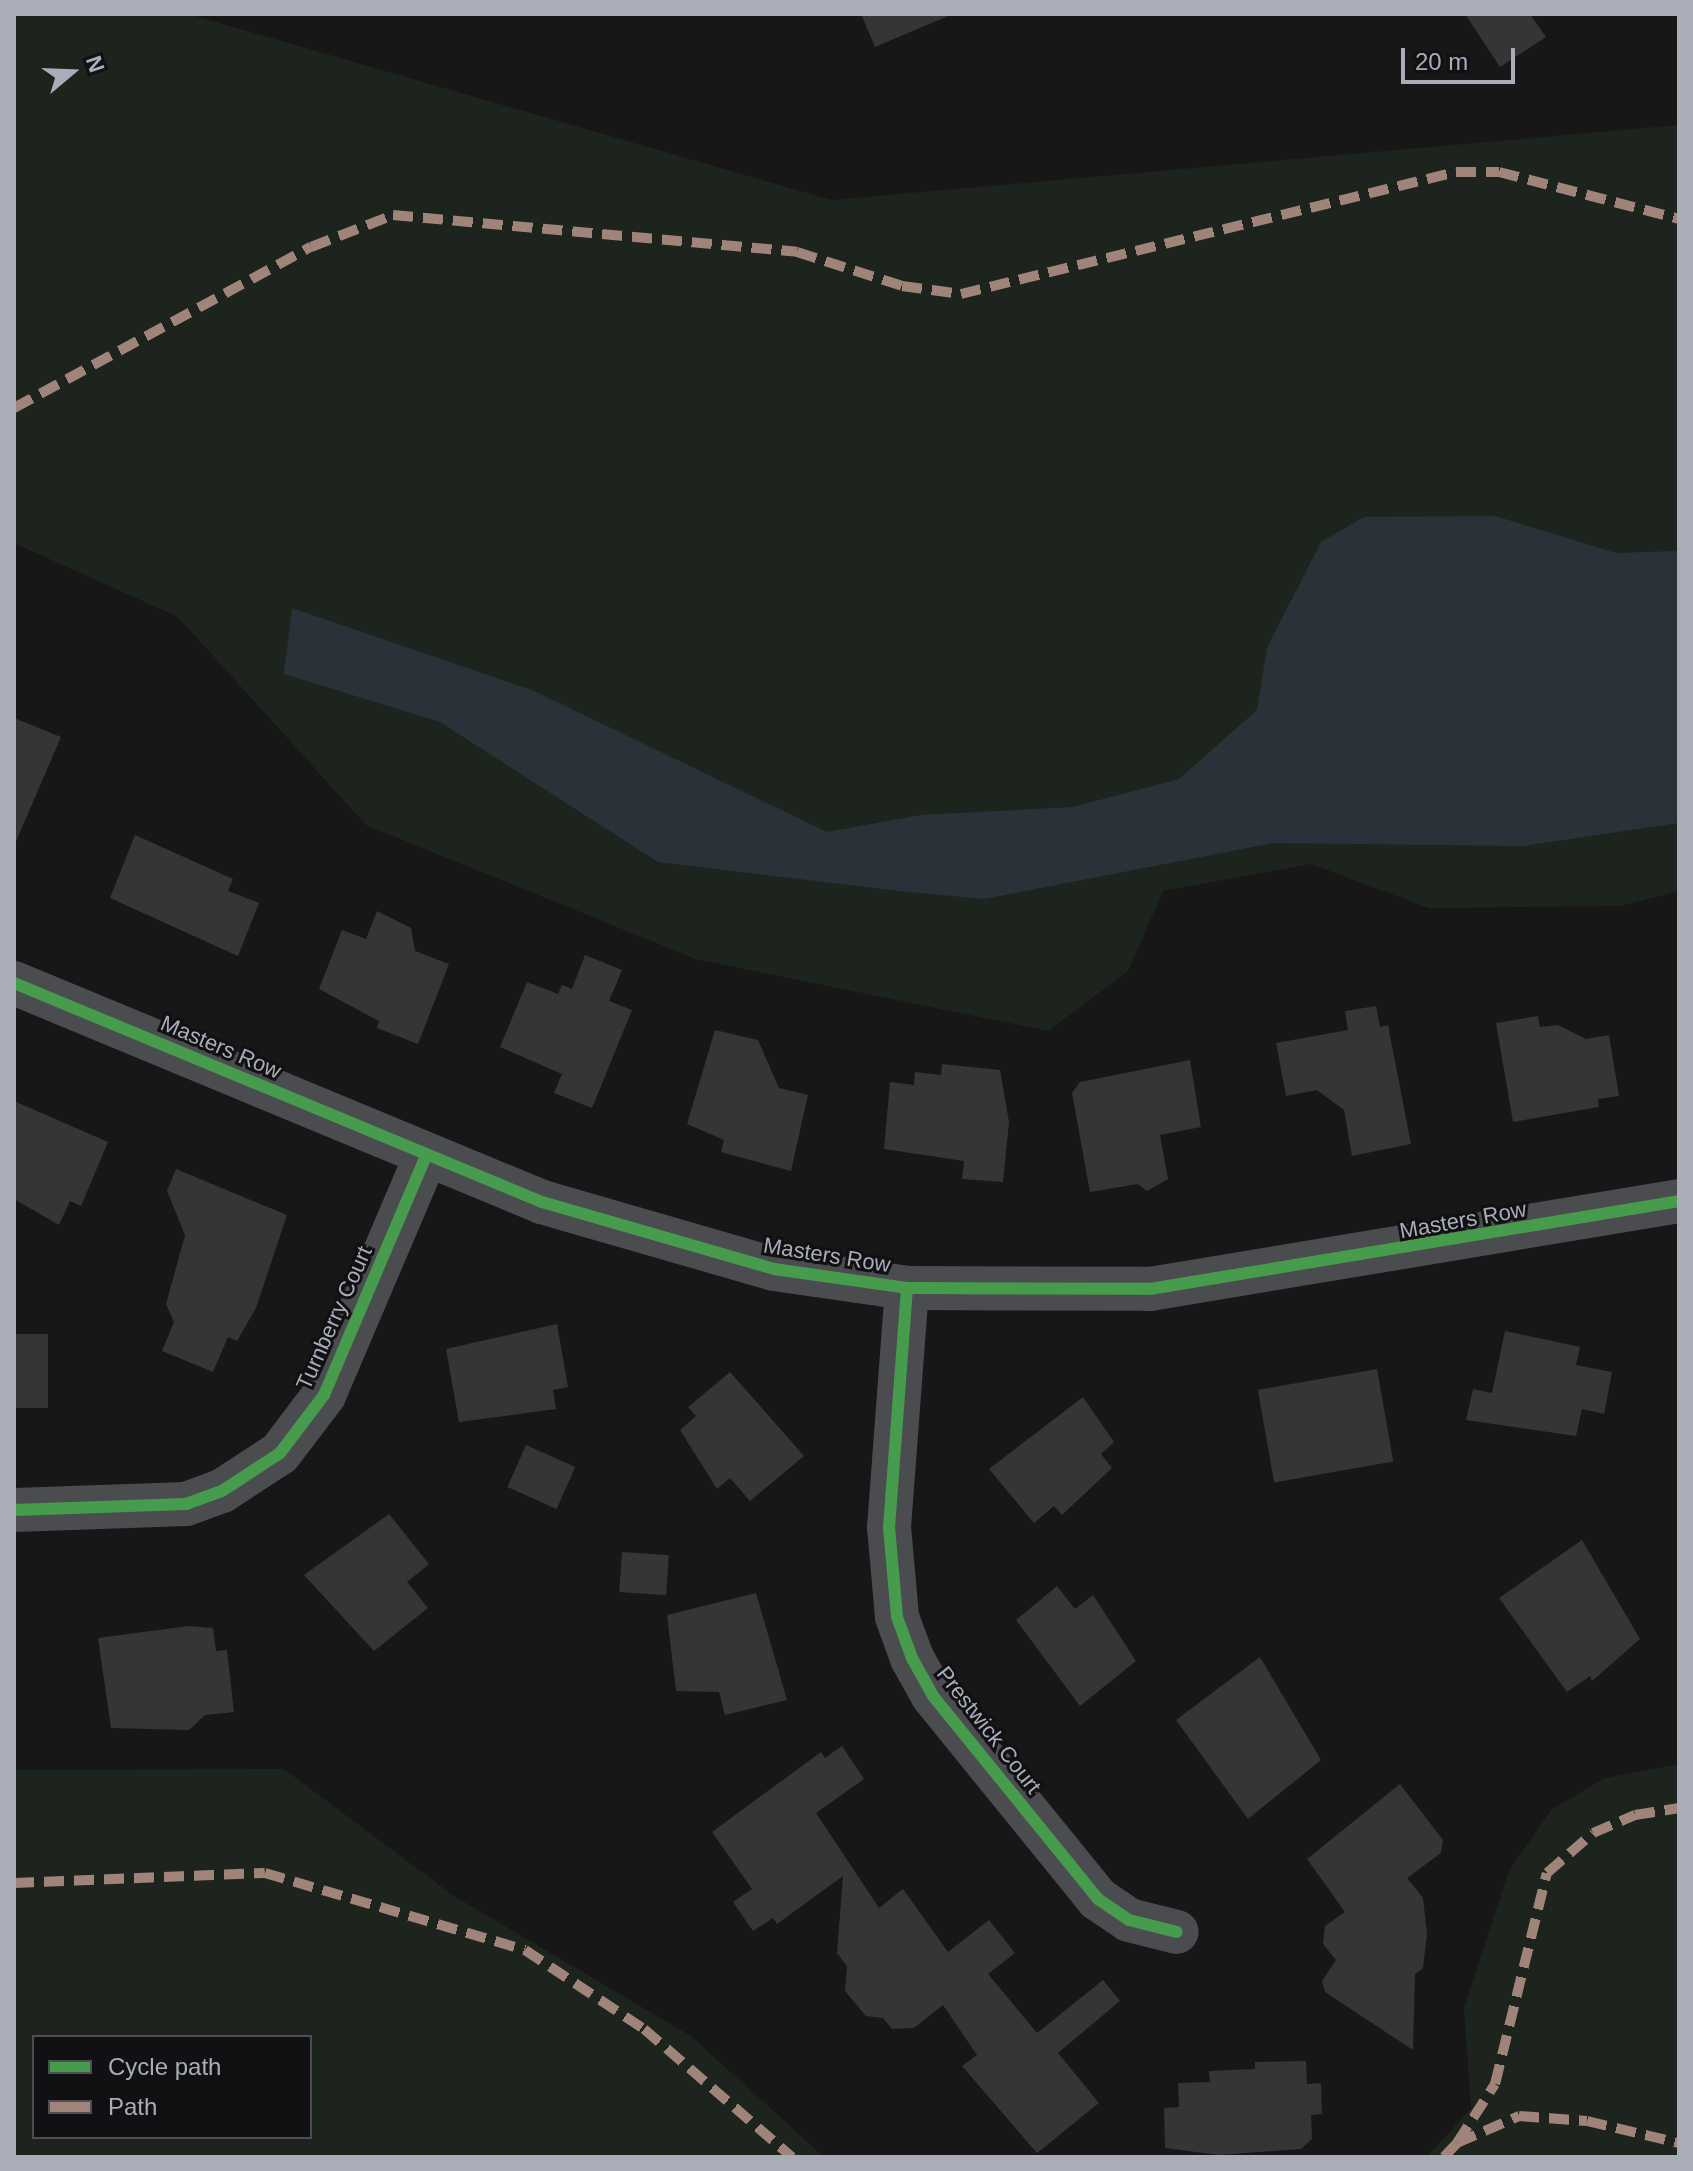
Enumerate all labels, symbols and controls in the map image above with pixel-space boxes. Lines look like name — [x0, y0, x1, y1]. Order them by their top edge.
north arrow — [32, 32, 112, 112]
scale bar — [1405, 32, 1519, 82]
text: 20 m — [1415, 48, 1468, 75]
text: N — [81, 52, 110, 76]
street label: Masters Row — [157, 1010, 285, 1084]
street label: Masters Row — [1398, 1196, 1528, 1244]
street label: Masters Row — [762, 1232, 892, 1278]
street label: Turnberry Court — [291, 1242, 377, 1394]
street label: Prestwick Court — [931, 1661, 1047, 1799]
legend — [32, 2035, 312, 2139]
text: Cycle path — [108, 2053, 221, 2080]
text: Path — [108, 2093, 157, 2120]

